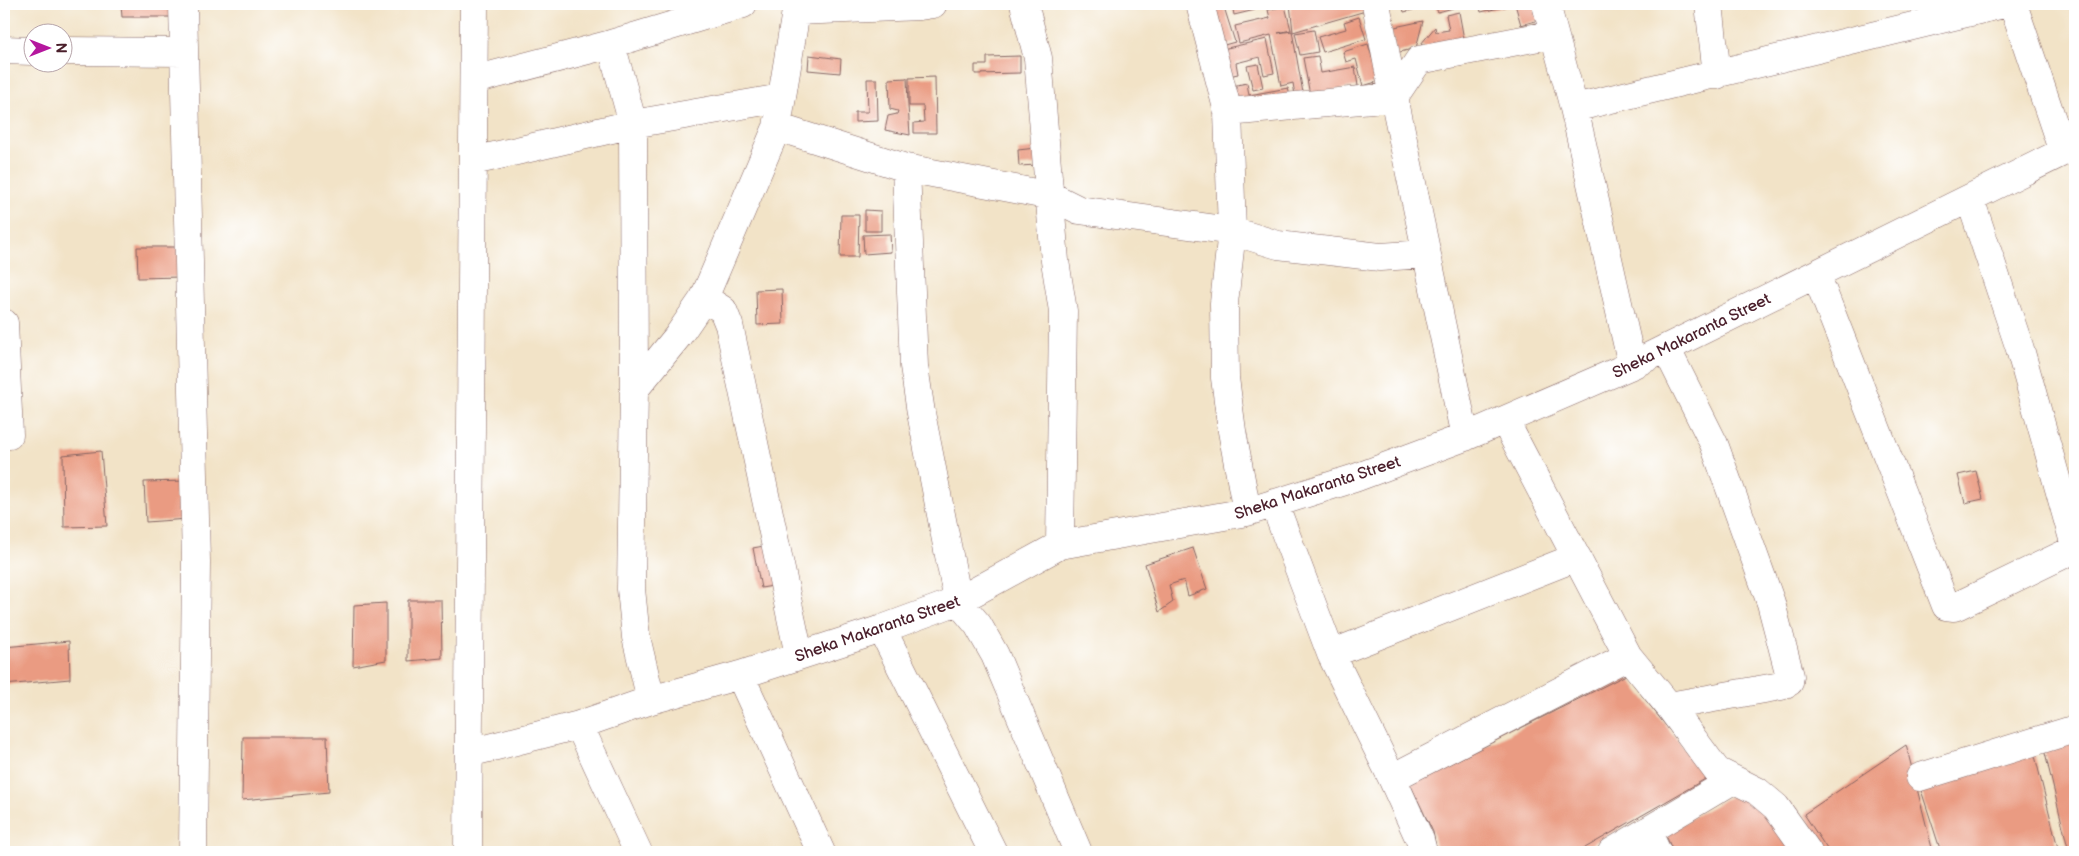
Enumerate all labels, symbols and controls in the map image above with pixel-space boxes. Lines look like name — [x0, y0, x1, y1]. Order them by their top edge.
north arrow — [22, 22, 72, 72]
text: N — [52, 43, 69, 53]
street label: Sheka Makaranta Street — [1610, 290, 1774, 383]
street label: Sheka Makaranta Street — [1232, 453, 1403, 524]
street label: Sheka Makaranta Street — [792, 592, 963, 667]

